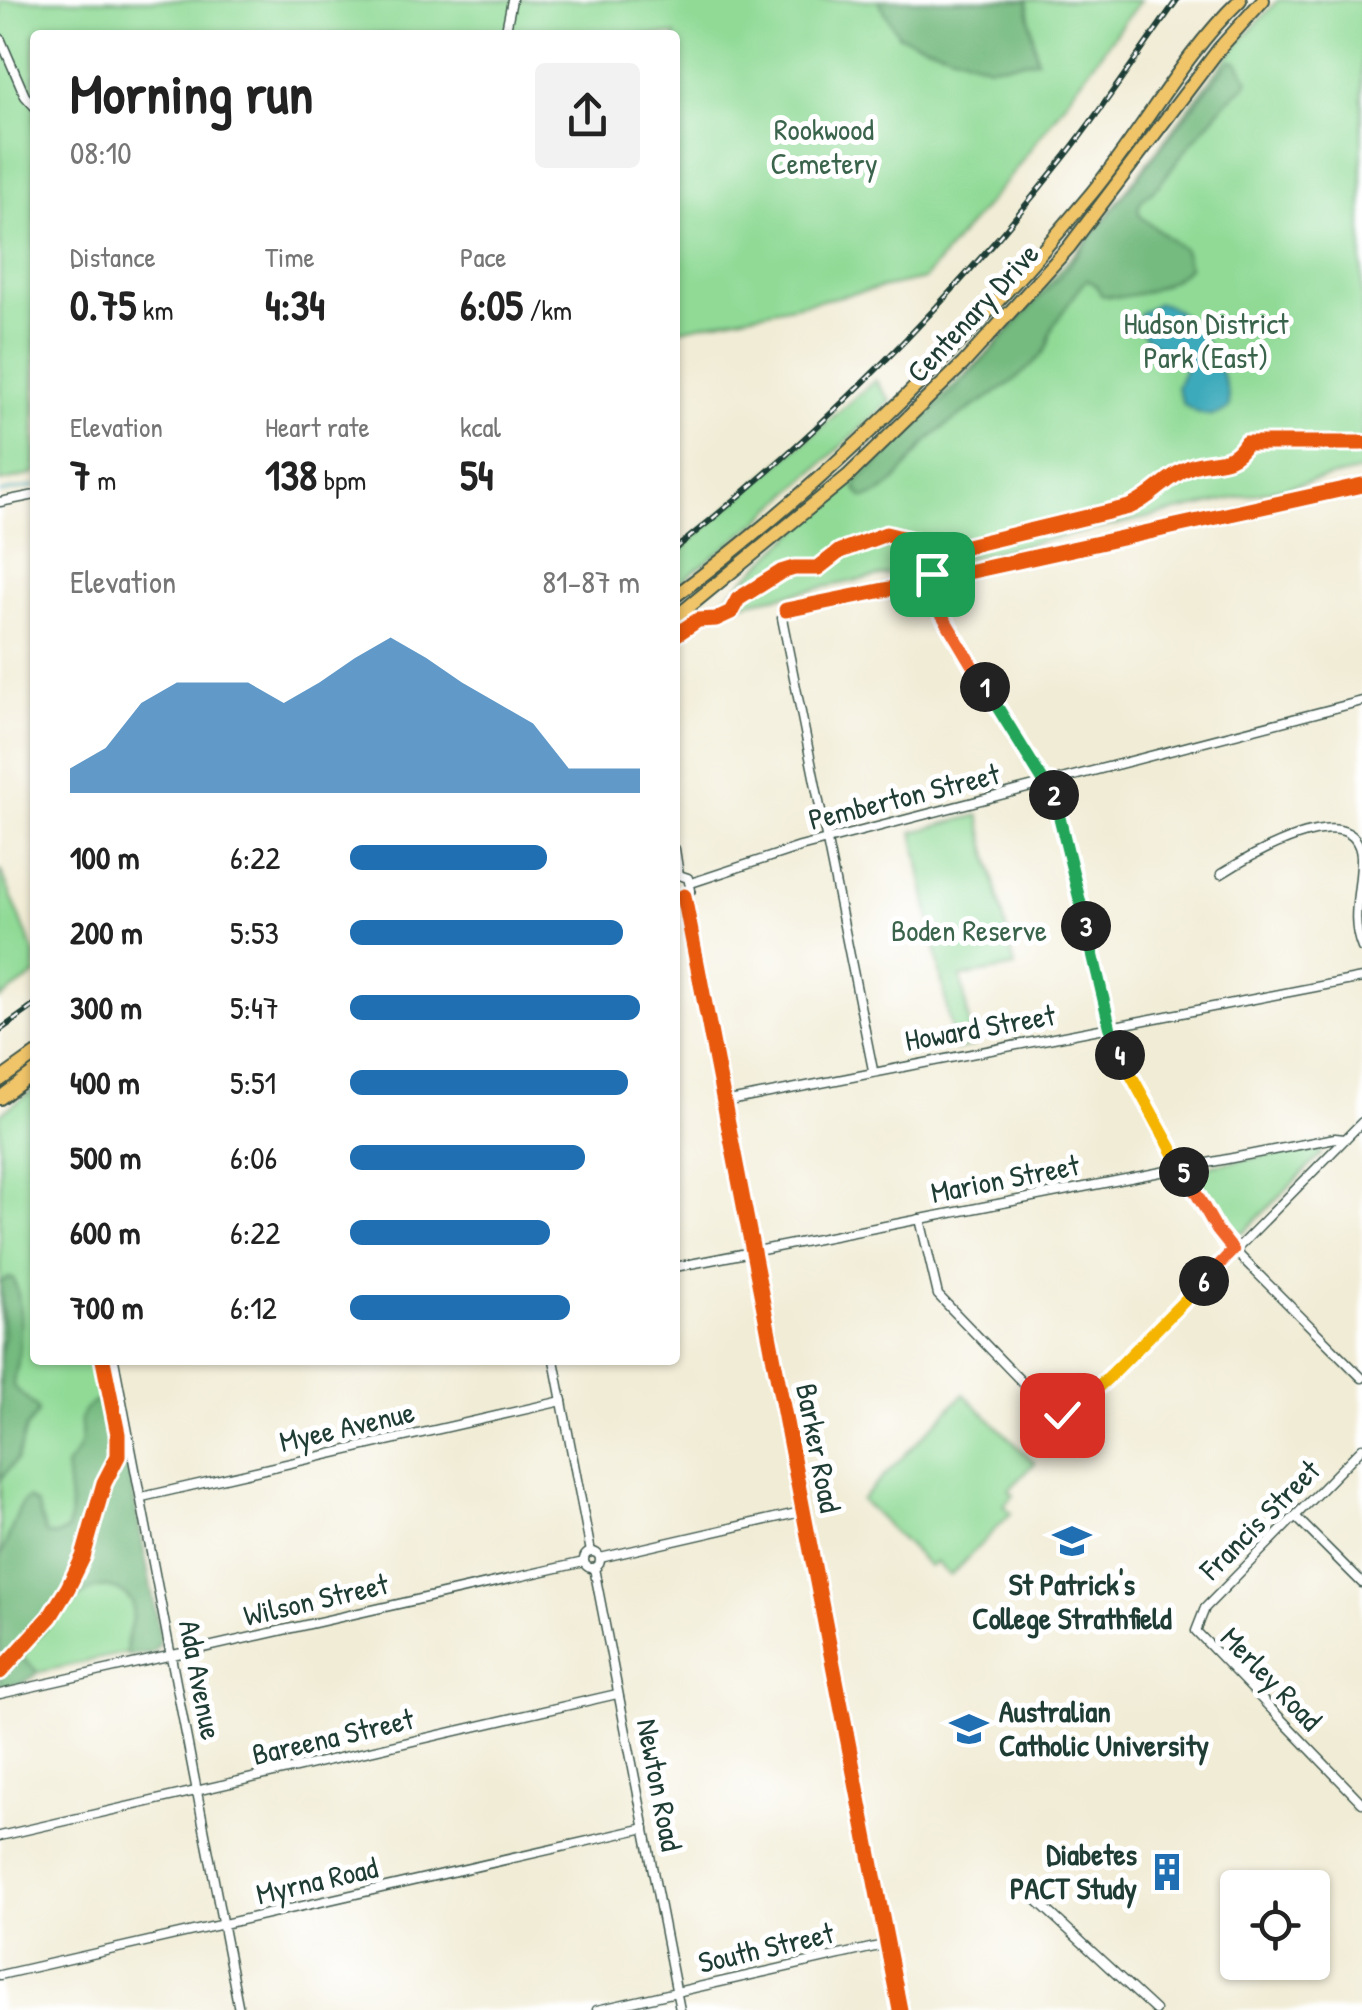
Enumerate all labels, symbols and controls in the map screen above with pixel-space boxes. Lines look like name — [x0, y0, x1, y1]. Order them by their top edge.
text: Morning run — [70, 56, 313, 130]
button: share — [535, 63, 640, 168]
park label: Rookwood Cemetery — [770, 109, 878, 183]
text: 08:10 — [70, 131, 132, 174]
street label: Centenary Drive — [897, 234, 1047, 391]
text: Distance — [70, 238, 156, 276]
text: Time — [265, 238, 315, 276]
text: Pace — [460, 238, 506, 276]
text: 0.75 — [70, 276, 136, 333]
text: 4:34 — [265, 276, 325, 333]
text: 6:05 — [460, 276, 523, 333]
text: km — [136, 291, 173, 329]
text: /km — [523, 291, 572, 329]
park label: Hudson District Park (East) — [1124, 303, 1289, 377]
text: Elevation — [70, 408, 163, 446]
text: Heart rate — [265, 408, 370, 446]
text: kcal — [460, 408, 501, 446]
text: 7 — [70, 446, 91, 503]
text: 138 — [265, 446, 317, 503]
text: 54 — [460, 446, 494, 503]
text: m — [91, 461, 116, 499]
text: bpm — [317, 461, 366, 499]
pin — [890, 532, 975, 617]
icon: arrive — [905, 547, 960, 602]
text: Elevation — [70, 560, 176, 603]
text: 81–87 m — [542, 560, 640, 603]
pin: 1 — [960, 662, 1010, 712]
text: 1 — [980, 668, 990, 706]
street label: Pemberton Street — [804, 753, 1004, 839]
pin: 2 — [1029, 770, 1079, 820]
text: 2 — [1047, 776, 1061, 814]
text: 100 m — [70, 836, 139, 879]
text: 6:22 — [230, 836, 280, 879]
pin: 3 — [1061, 901, 1111, 951]
text: 3 — [1080, 907, 1092, 945]
park label: Boden Reserve — [891, 910, 1047, 950]
text: 200 m — [70, 911, 143, 954]
text: 5:53 — [230, 911, 279, 954]
text: 300 m — [70, 986, 142, 1029]
text: 5:47 — [230, 986, 279, 1029]
street label: Howard Street — [902, 994, 1059, 1060]
pin: 4 — [1095, 1030, 1145, 1080]
text: 4 — [1115, 1036, 1125, 1074]
text: 400 m — [70, 1061, 140, 1104]
text: 5:51 — [230, 1061, 276, 1104]
text: 500 m — [70, 1136, 141, 1179]
text: 6:06 — [230, 1136, 277, 1179]
street label: Marion Street — [927, 1144, 1083, 1212]
pin: 5 — [1159, 1147, 1209, 1197]
text: 5 — [1178, 1153, 1190, 1191]
text: 600 m — [70, 1211, 141, 1254]
text: 6:22 — [230, 1211, 280, 1254]
pin: 6 — [1179, 1256, 1229, 1306]
text: 6 — [1198, 1262, 1210, 1300]
text: 700 m — [70, 1286, 144, 1329]
text: 6:12 — [230, 1286, 277, 1329]
pin — [1020, 1373, 1105, 1458]
street label: Barker Road — [787, 1380, 851, 1516]
icon: check — [1035, 1388, 1090, 1443]
street label: Myee Avenue — [275, 1391, 418, 1461]
street label: Francis Street — [1190, 1450, 1329, 1589]
school or university icon: St Patrick's College Strathfield — [1051, 1520, 1093, 1562]
street label: Wilson Street — [240, 1563, 393, 1635]
place label: St Patrick's College Strathfield — [972, 1564, 1172, 1639]
street label: Ada Avenue — [170, 1617, 232, 1743]
street label: Merley Road — [1212, 1618, 1331, 1739]
place label: Australian Catholic University — [999, 1691, 1209, 1766]
street label: Bareena Street — [248, 1698, 418, 1774]
school or university icon: Australian Catholic University — [948, 1708, 990, 1750]
street label: Newton Road — [628, 1715, 692, 1855]
place label: Diabetes PACT Study — [1010, 1834, 1137, 1909]
street label: Myrna Road — [252, 1847, 382, 1913]
building icon: Diabetes PACT Study — [1146, 1851, 1188, 1893]
map controls — [1220, 1870, 1330, 1980]
button: locate — [1220, 1870, 1330, 1980]
street label: South Street — [694, 1912, 838, 1982]

